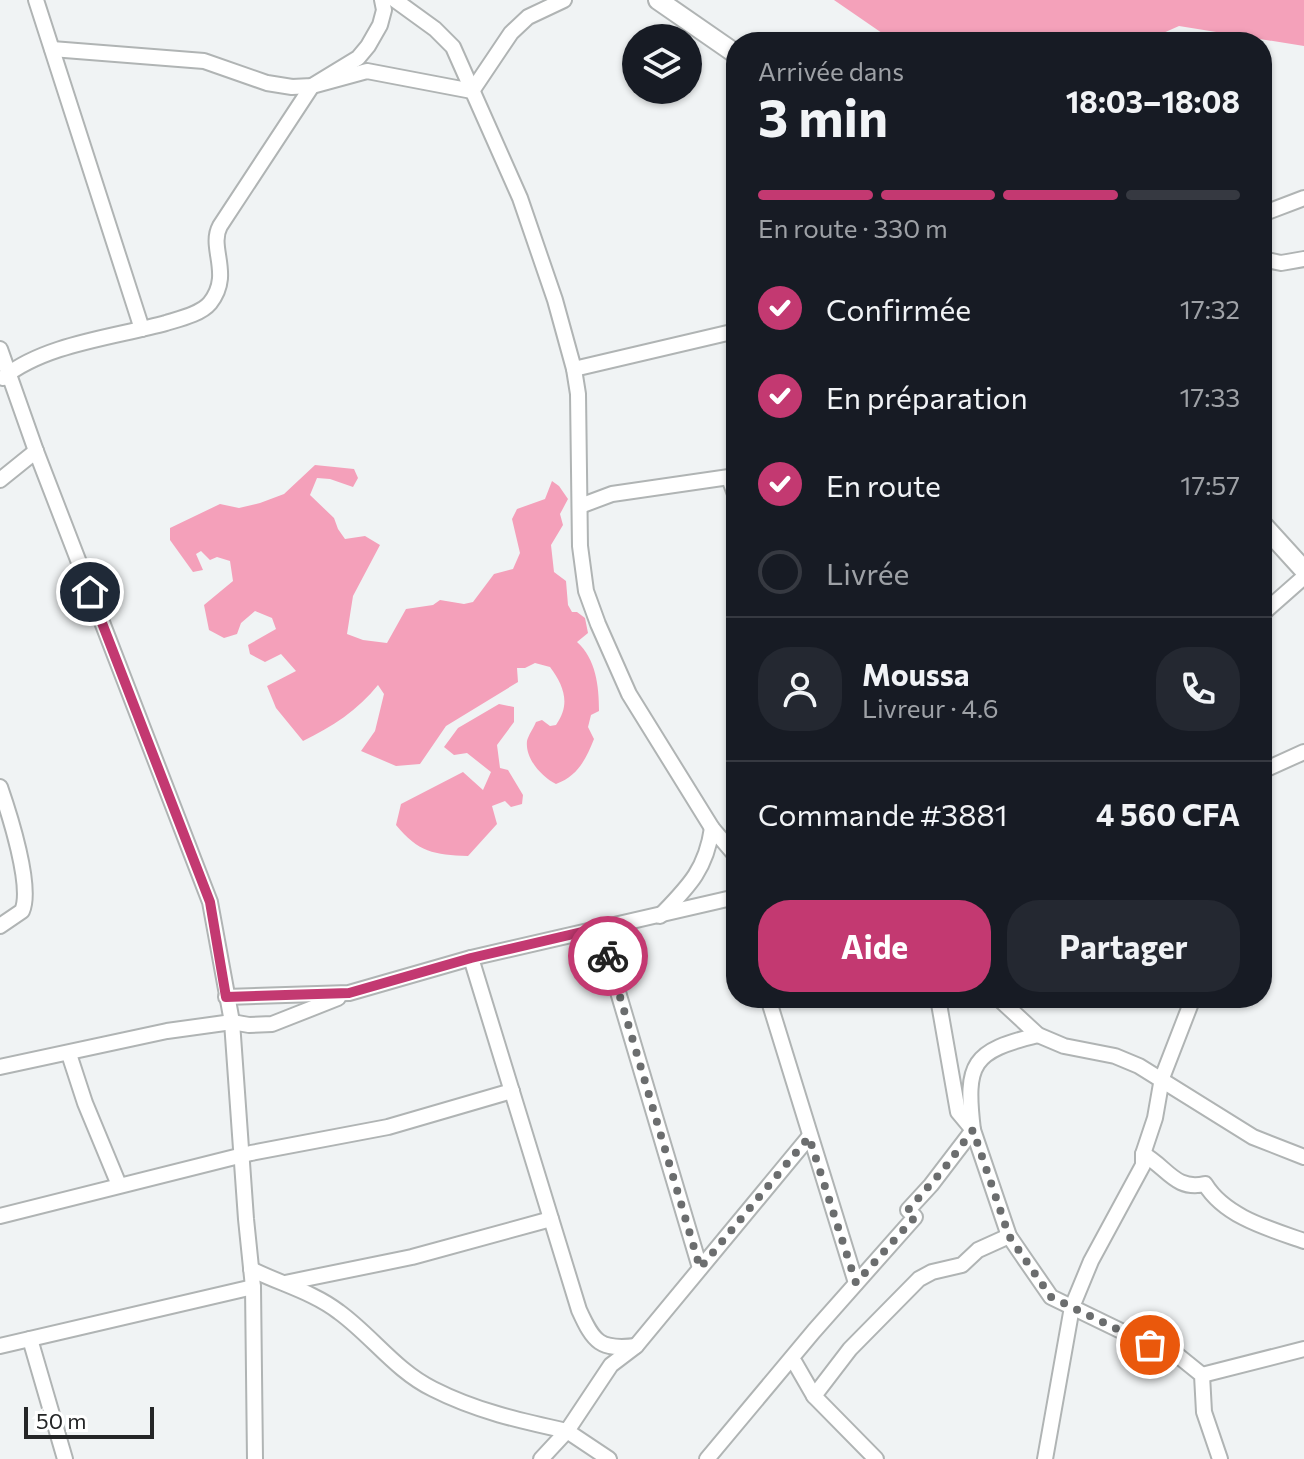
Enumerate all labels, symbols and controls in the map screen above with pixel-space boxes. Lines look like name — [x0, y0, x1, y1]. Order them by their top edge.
map controls — [622, 24, 702, 104]
button: layers — [622, 24, 702, 104]
text: Arrivée dans — [758, 55, 904, 86]
text: 18:03–18:08 — [1066, 82, 1240, 119]
text: 3 min — [758, 84, 888, 148]
text: En route · 330 m — [758, 212, 948, 243]
icon: check — [758, 286, 802, 330]
text: Confirmée — [826, 290, 971, 327]
text: 17:32 — [1180, 293, 1240, 324]
icon: check — [758, 374, 802, 418]
text: En préparation — [826, 378, 1028, 415]
text: 17:33 — [1179, 381, 1240, 412]
icon: check — [758, 462, 802, 506]
text: En route — [826, 466, 941, 503]
text: 17:57 — [1180, 469, 1240, 500]
text: Livrée — [826, 554, 909, 591]
pin — [56, 558, 124, 626]
icon: home — [68, 570, 112, 614]
button: person — [758, 647, 842, 731]
button: phone — [1156, 647, 1240, 731]
text: Moussa — [862, 655, 969, 692]
text: Livreur · 4.6 — [862, 692, 998, 723]
text: Commande #3881 — [758, 795, 1007, 832]
text: 4 560 CFA — [1096, 795, 1240, 832]
button: Aide — [758, 900, 991, 992]
button: Partager — [1007, 900, 1240, 992]
courier — [568, 916, 648, 996]
icon: bike — [586, 934, 630, 978]
pin — [1116, 1311, 1184, 1379]
icon: bag — [1128, 1323, 1172, 1367]
scale bar — [24, 1403, 154, 1439]
text: 50 m — [36, 1407, 86, 1434]

